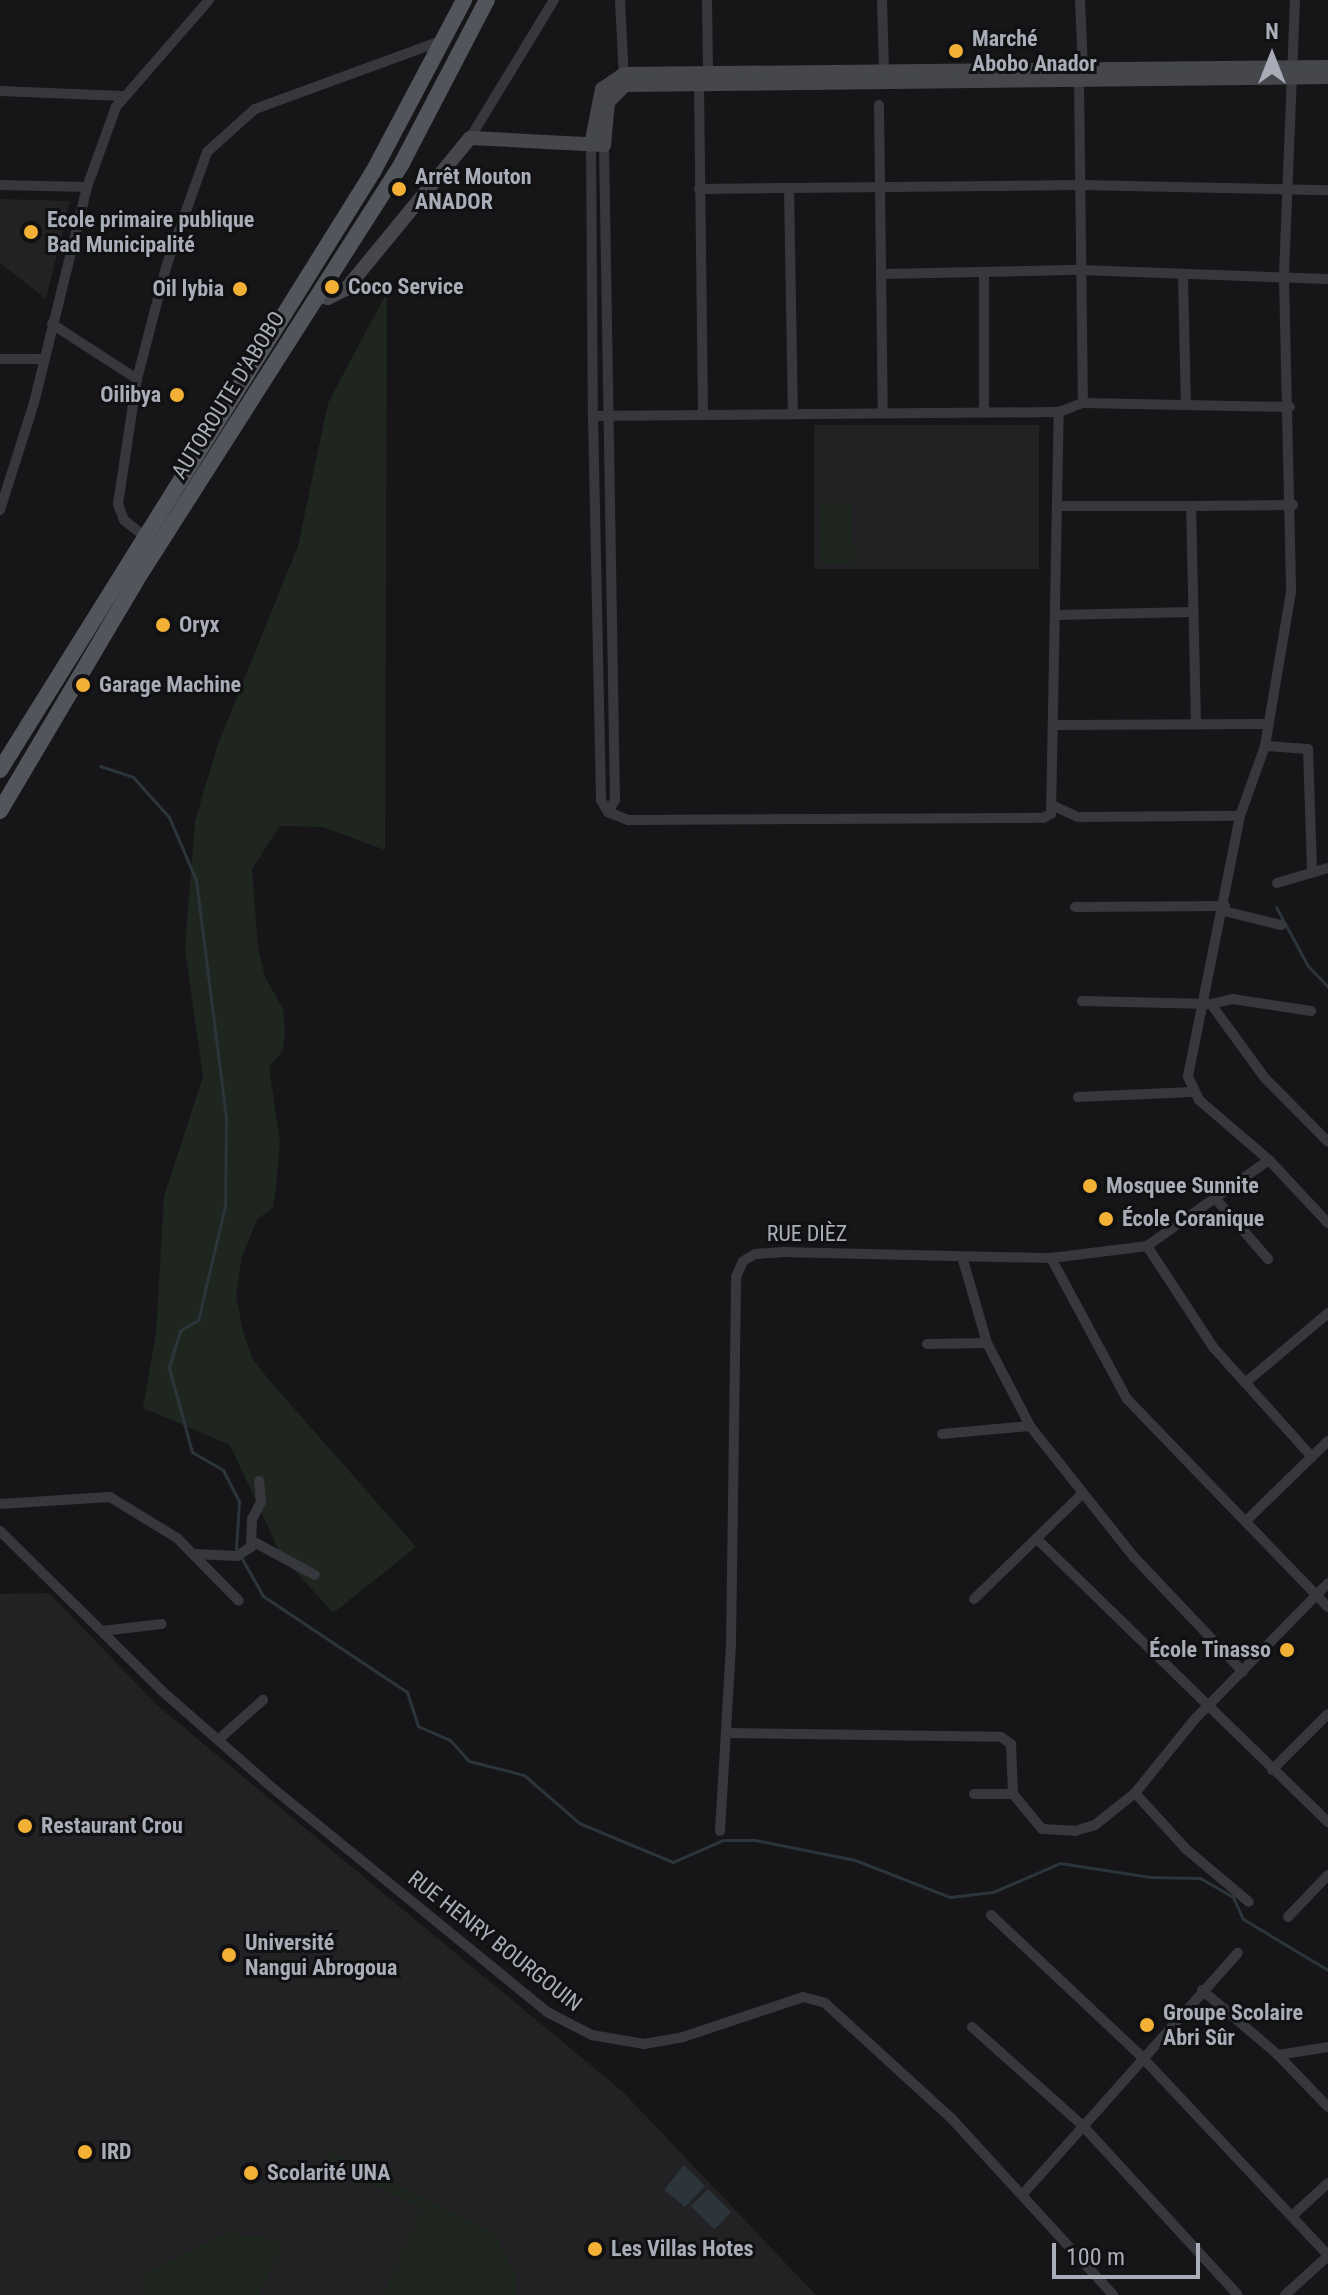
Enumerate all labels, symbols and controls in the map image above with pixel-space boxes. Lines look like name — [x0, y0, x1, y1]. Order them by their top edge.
north arrow — [1232, 16, 1312, 96]
text: N — [1265, 19, 1279, 44]
place label: Marché Abobo Anador — [972, 25, 1097, 76]
marker: Marché Abobo Anador — [947, 42, 965, 60]
place label: Arrêt Mouton ANADOR — [415, 163, 531, 214]
marker: Arrêt Mouton ANADOR — [390, 180, 408, 198]
place label: Ecole primaire publique Bad Municipalité — [47, 206, 254, 258]
marker: Ecole primaire publique Bad Municipalité — [22, 223, 40, 241]
place label: Coco Service — [348, 274, 464, 300]
place label: Oil lybia — [152, 276, 224, 302]
marker: Coco Service — [323, 278, 341, 296]
marker: Oil lybia — [231, 280, 249, 298]
street label: AUTOROUTE D'ABOBO — [166, 307, 290, 483]
place label: Oilibya — [100, 382, 161, 408]
marker: Oilibya — [168, 386, 186, 404]
place label: Oryx — [179, 612, 219, 638]
marker: Oryx — [154, 616, 172, 634]
place label: Garage Machine — [99, 672, 241, 698]
marker: Garage Machine — [74, 676, 92, 694]
place label: Mosquee Sunnite — [1106, 1173, 1259, 1199]
marker: Mosquee Sunnite — [1081, 1177, 1099, 1195]
place label: École Coranique — [1122, 1206, 1264, 1232]
marker: École Coranique — [1097, 1210, 1115, 1228]
street label: RUE DIÈZ — [767, 1221, 847, 1247]
place label: École Tinasso — [1149, 1637, 1271, 1663]
marker: École Tinasso — [1278, 1641, 1296, 1659]
place label: Restaurant Crou — [41, 1813, 183, 1839]
marker: Restaurant Crou — [16, 1817, 34, 1835]
street label: RUE HENRY BOURGOUIN — [403, 1865, 587, 2017]
place label: Université Nangui Abrogoua — [245, 1929, 397, 1980]
marker: Université Nangui Abrogoua — [220, 1946, 238, 1964]
place label: Groupe Scolaire Abri Sûr — [1163, 1999, 1303, 2050]
marker: Groupe Scolaire Abri Sûr — [1138, 2016, 1156, 2034]
place label: IRD — [101, 2139, 132, 2165]
marker: IRD — [76, 2143, 94, 2161]
place label: Scolarité UNA — [267, 2160, 390, 2186]
marker: Scolarité UNA — [242, 2164, 260, 2182]
scale bar — [1056, 2227, 1204, 2277]
place label: Les Villas Hotes — [611, 2236, 754, 2262]
marker: Les Villas Hotes — [586, 2240, 604, 2258]
text: 100 m — [1066, 2243, 1125, 2271]

